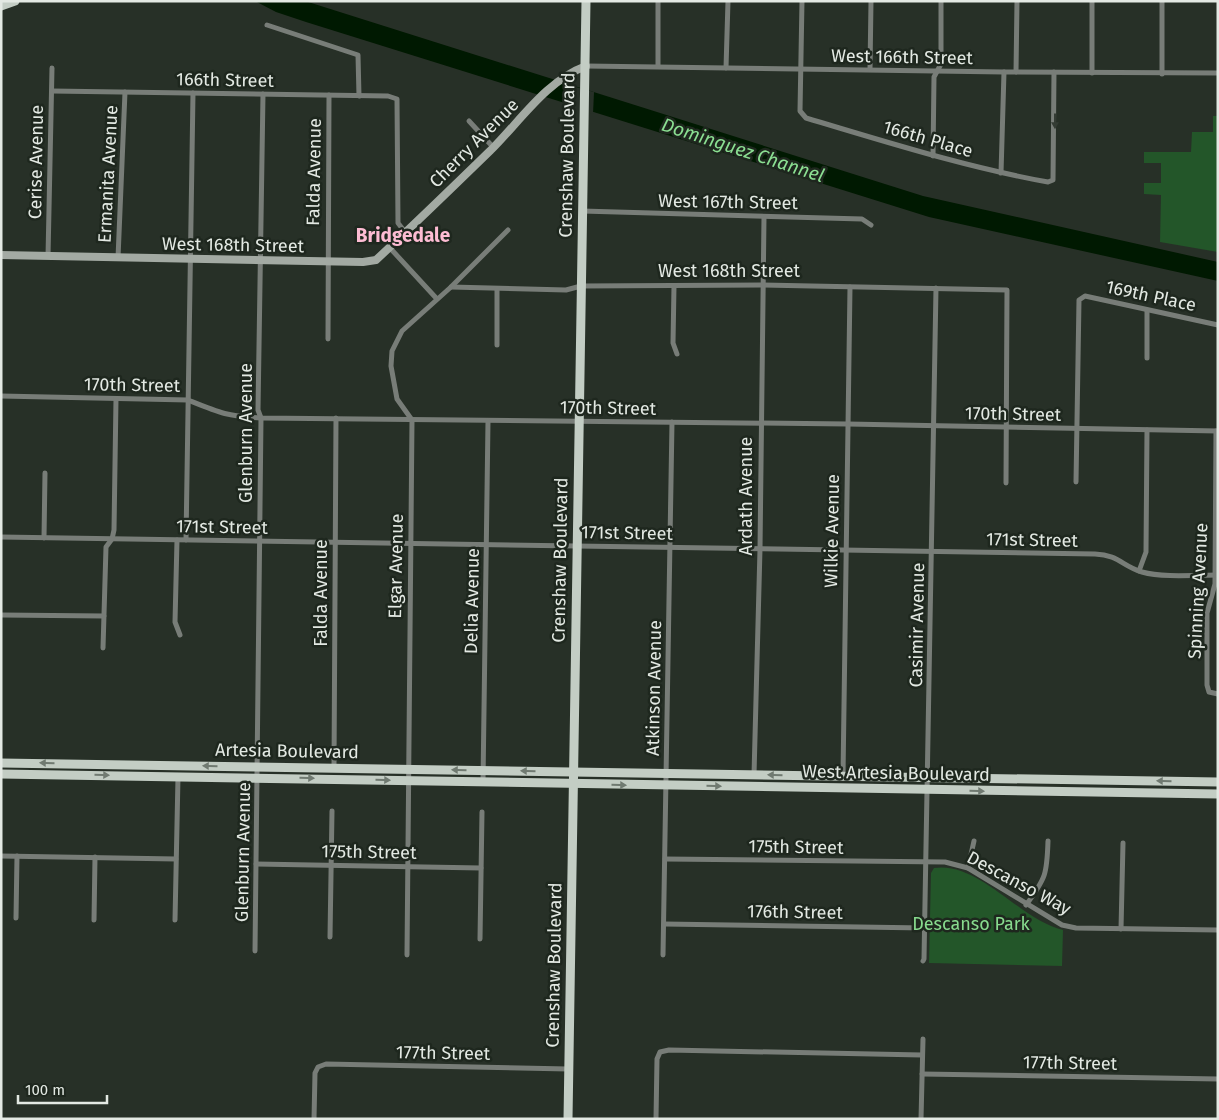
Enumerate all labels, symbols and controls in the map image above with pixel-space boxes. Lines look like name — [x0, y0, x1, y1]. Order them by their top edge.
street label: West 166th Street — [831, 45, 974, 69]
street label: 166th Street — [176, 68, 274, 92]
street label: Crenshaw Boulevard — [555, 72, 579, 238]
street label: Cherry Avenue — [425, 94, 523, 192]
street label: Cerise Avenue — [24, 105, 48, 219]
street label: Ermanita Avenue — [93, 105, 123, 243]
water label: Dominguez Channel — [659, 113, 827, 187]
one-way arrow — [1051, 113, 1059, 129]
street label: 166th Place — [881, 116, 975, 162]
street label: Falda Avenue — [302, 118, 326, 226]
street label: West 167th Street — [658, 190, 799, 214]
district label: Bridgedale — [356, 224, 450, 247]
street label: West 168th Street — [162, 233, 305, 257]
street label: West 168th Street — [658, 260, 801, 282]
street label: 169th Place — [1104, 276, 1198, 316]
street label: Glenburn Avenue — [235, 363, 257, 503]
street label: 170th Street — [84, 373, 181, 397]
street label: 170th Street — [560, 396, 657, 420]
street label: 170th Street — [965, 402, 1062, 426]
street label: Ardath Avenue — [735, 437, 757, 555]
street label: Wilkie Avenue — [820, 474, 844, 588]
street label: Crenshaw Boulevard — [548, 477, 572, 643]
street label: Elgar Avenue — [384, 513, 408, 619]
street label: 171st Street — [176, 515, 269, 539]
street label: 171st Street — [581, 521, 674, 545]
street label: Spinning Avenue — [1183, 522, 1213, 660]
street label: 171st Street — [986, 528, 1079, 552]
street label: Falda Avenue — [310, 539, 332, 647]
street label: Delia Avenue — [460, 548, 484, 654]
street label: Casimir Avenue — [905, 562, 929, 688]
street label: Atkinson Avenue — [642, 620, 666, 756]
street label: Artesia Boulevard — [215, 739, 359, 763]
one-way arrow — [39, 759, 55, 767]
street label: West Artesia Boulevard — [802, 760, 990, 786]
one-way arrow — [202, 762, 218, 770]
one-way arrow — [451, 766, 467, 774]
one-way arrow — [520, 767, 536, 775]
one-way arrow — [95, 771, 111, 779]
one-way arrow — [766, 771, 782, 779]
one-way arrow — [299, 774, 315, 782]
one-way arrow — [376, 776, 392, 784]
one-way arrow — [1156, 777, 1172, 785]
one-way arrow — [611, 781, 627, 789]
street label: Glenburn Avenue — [231, 782, 255, 922]
one-way arrow — [707, 783, 723, 791]
one-way arrow — [969, 787, 985, 795]
street label: 175th Street — [748, 835, 844, 859]
street label: 175th Street — [321, 840, 417, 864]
street label: Descanso Way — [963, 846, 1075, 920]
street label: Crenshaw Boulevard — [542, 882, 566, 1048]
street label: 176th Street — [747, 900, 843, 924]
park label: Descanso Park — [912, 913, 1031, 935]
street label: 177th Street — [396, 1041, 491, 1065]
street label: 177th Street — [1023, 1051, 1118, 1075]
scale bar — [18, 1072, 106, 1104]
text: 100 m — [25, 1081, 65, 1099]

